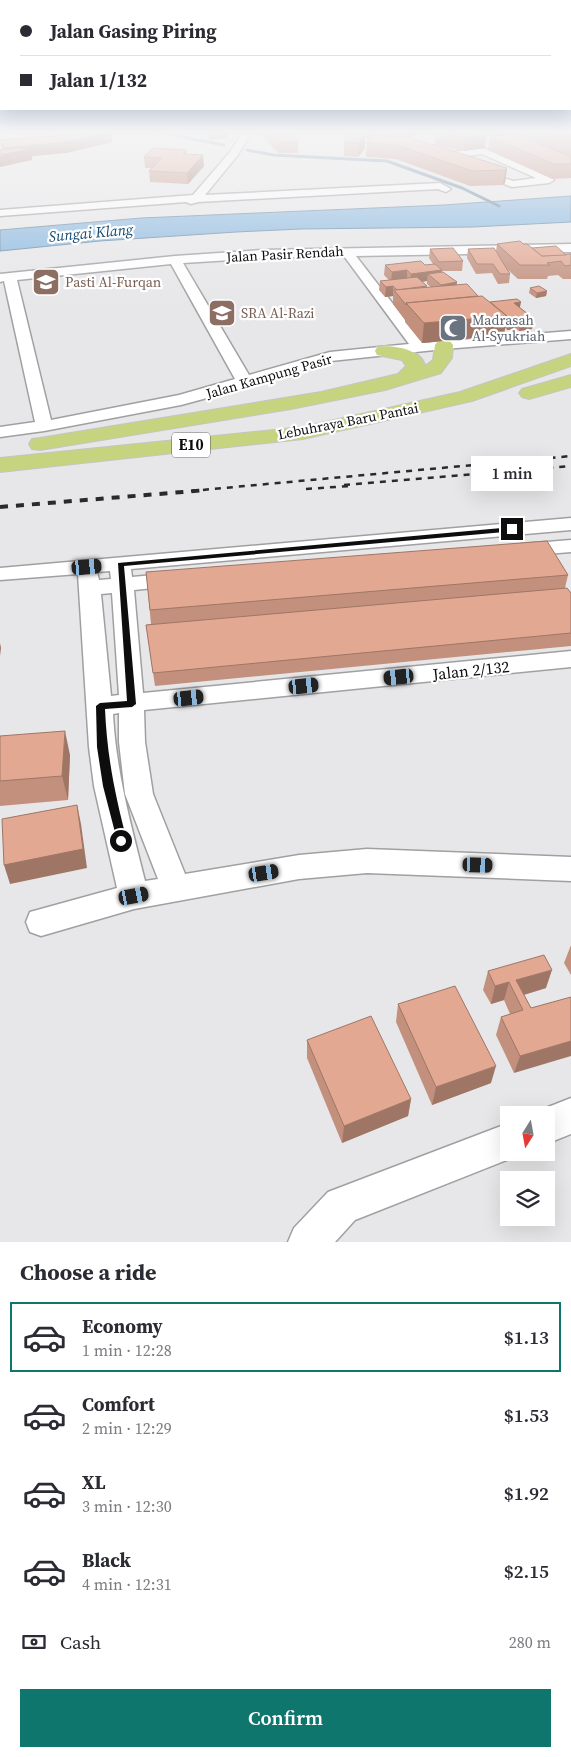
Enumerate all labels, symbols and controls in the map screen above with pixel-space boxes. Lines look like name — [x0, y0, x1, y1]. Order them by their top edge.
text: Jalan Gasing Piring — [50, 18, 217, 44]
text: Jalan 1/132 — [50, 67, 147, 93]
water label: Sungai Klang — [48, 218, 135, 247]
street label: Jalan Pasir Rendah — [225, 241, 344, 267]
school or university icon: Pasti Al-Furqan — [31, 267, 61, 297]
place label: Pasti Al-Furqan — [65, 272, 162, 292]
school or university icon: SRA Al-Razi — [207, 298, 237, 328]
place label: SRA Al-Razi — [241, 303, 314, 323]
place label: Madrasah Al-Syukriah — [472, 310, 545, 346]
mosque icon: Madrasah Al-Syukriah — [438, 313, 468, 343]
street label: Jalan Kampung Pasir — [203, 348, 334, 404]
street label: Lebuhraya Baru Pantai — [276, 398, 420, 444]
road number: E10 — [172, 432, 210, 458]
callout: 1 min — [471, 456, 553, 492]
text: 1 min — [491, 462, 533, 484]
route end — [501, 518, 523, 540]
car — [71, 558, 102, 576]
street label: Jalan 2/132 — [431, 655, 510, 685]
car — [383, 668, 414, 686]
car — [288, 677, 319, 695]
car — [173, 689, 204, 707]
route start — [110, 830, 132, 852]
car — [462, 857, 493, 873]
car — [248, 863, 279, 883]
car — [117, 886, 150, 906]
north arrow — [500, 1106, 555, 1161]
map controls — [500, 1106, 555, 1226]
button: layers — [500, 1171, 555, 1226]
text: Choose a ride — [20, 1257, 157, 1287]
text: Economy — [82, 1313, 163, 1339]
icon: car — [22, 1315, 67, 1360]
text: $1.13 — [504, 1324, 549, 1350]
text: 1 min · 12:28 — [82, 1339, 172, 1361]
text: Comfort — [82, 1391, 155, 1417]
icon: car — [22, 1393, 67, 1438]
text: $1.53 — [504, 1402, 549, 1428]
text: 2 min · 12:29 — [82, 1417, 172, 1439]
text: XL — [82, 1469, 105, 1495]
icon: car — [22, 1471, 67, 1516]
text: $1.92 — [504, 1480, 549, 1506]
text: 3 min · 12:30 — [82, 1495, 172, 1517]
text: Black — [82, 1547, 131, 1573]
icon: car — [22, 1549, 67, 1594]
text: $2.15 — [504, 1558, 549, 1584]
text: 4 min · 12:31 — [82, 1573, 172, 1595]
icon: cash — [20, 1628, 48, 1656]
text: Cash — [60, 1629, 101, 1655]
text: 280 m — [509, 1631, 551, 1653]
button: Confirm — [20, 1689, 551, 1747]

